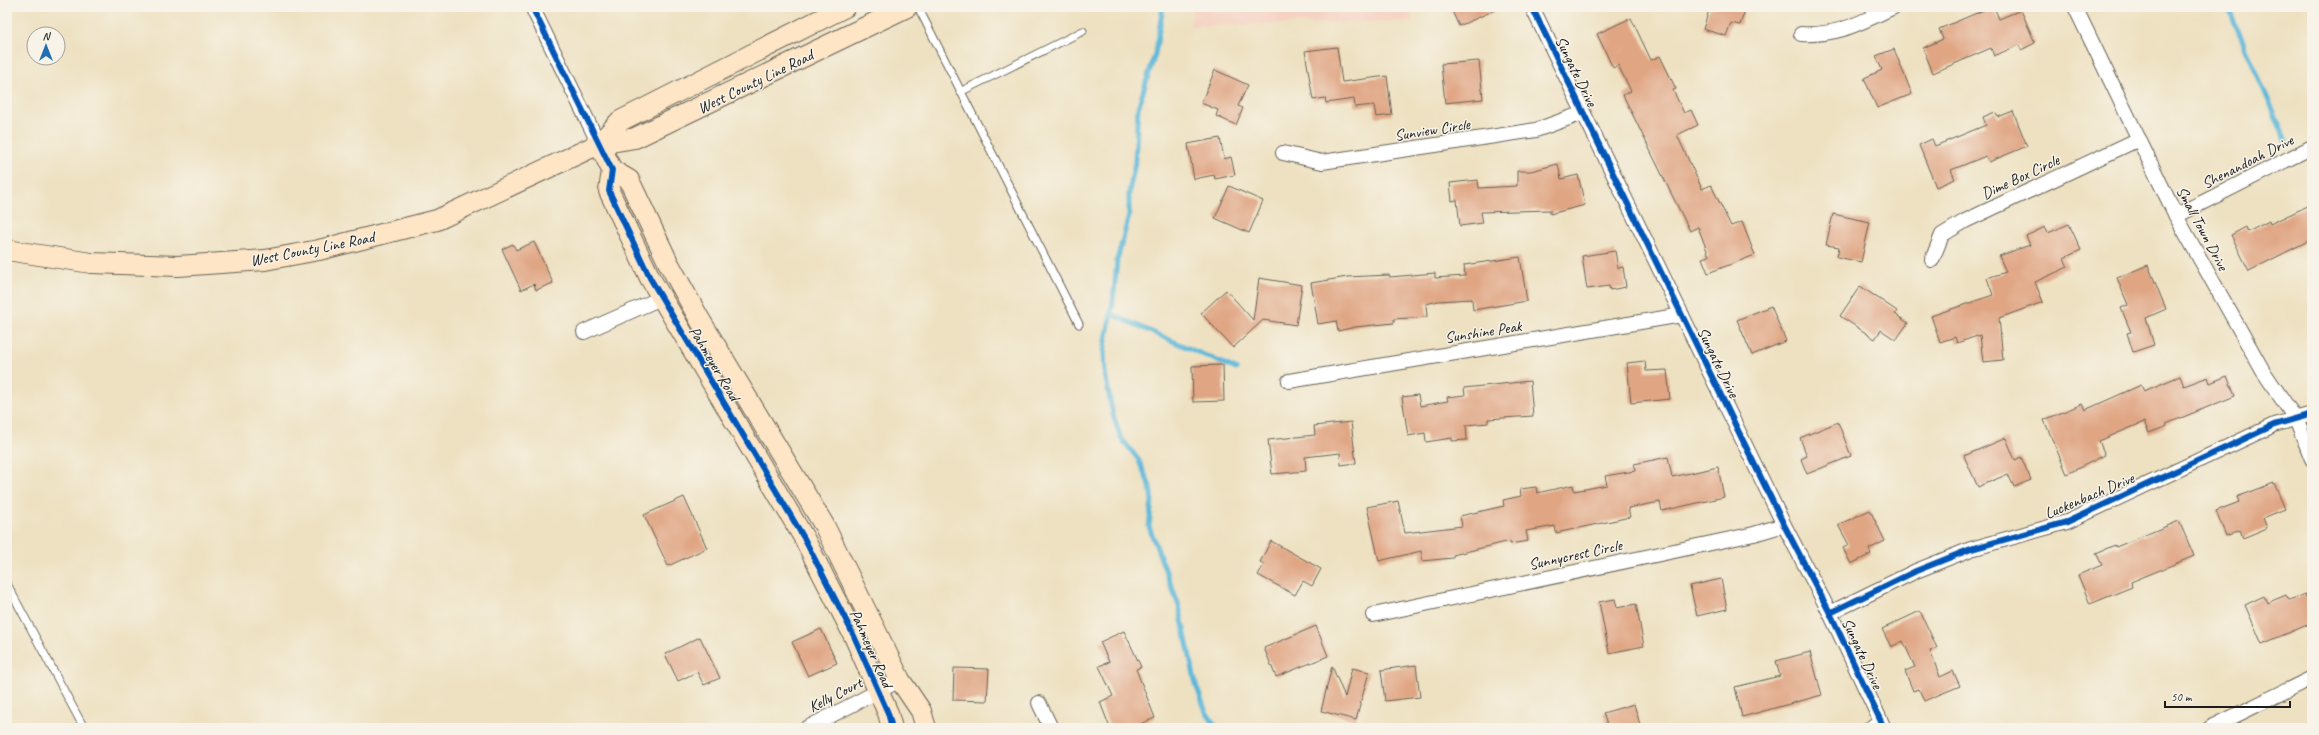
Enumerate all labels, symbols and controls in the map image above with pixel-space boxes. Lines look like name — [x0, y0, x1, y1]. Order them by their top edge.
north arrow — [26, 26, 66, 66]
text: N — [43, 29, 52, 43]
street label: Sungate Drive — [1551, 33, 1602, 111]
street label: West County Line Road — [695, 44, 819, 118]
street label: Sunview Circle — [1393, 114, 1473, 146]
street label: Shenandoah Drive — [2198, 129, 2298, 194]
street label: Dime Box Circle — [1978, 149, 2064, 204]
street label: Small Town Drive — [2172, 183, 2234, 276]
street label: West County Line Road — [249, 227, 378, 271]
street label: Sunshine Peak — [1444, 316, 1524, 348]
street label: Pahmeyer Road — [684, 323, 746, 407]
street label: Sungate Drive — [1693, 324, 1744, 402]
street label: Luckenbach Drive — [2042, 467, 2139, 524]
street label: Sunnycrest Circle — [1527, 535, 1625, 575]
street label: Pahmeyer Road — [845, 606, 898, 693]
street label: Sungate Drive — [1837, 615, 1888, 694]
street label: Kelly Court — [805, 672, 867, 717]
scale bar — [2165, 683, 2290, 709]
text: 50 m — [2171, 689, 2193, 705]

